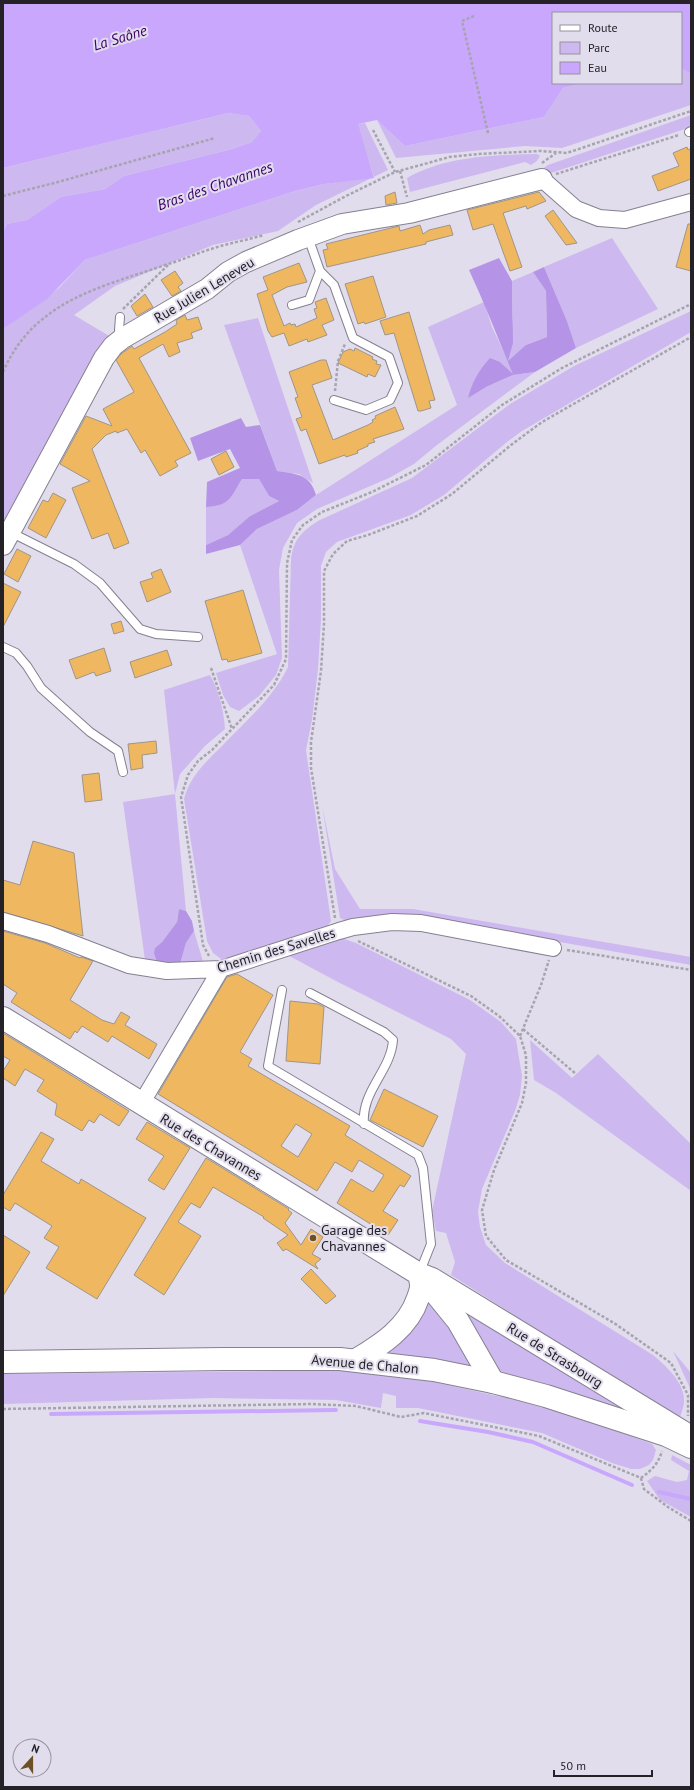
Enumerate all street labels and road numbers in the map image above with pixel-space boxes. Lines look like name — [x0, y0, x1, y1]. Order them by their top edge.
street label: Rue Julien Leneveu — [151, 253, 257, 327]
street label: Chemin des Savelles — [215, 923, 337, 977]
street label: Rue des Chavannes — [157, 1110, 265, 1185]
street label: Rue de Strasbourg — [504, 1318, 606, 1392]
street label: Avenue de Chalon — [311, 1350, 419, 1378]

